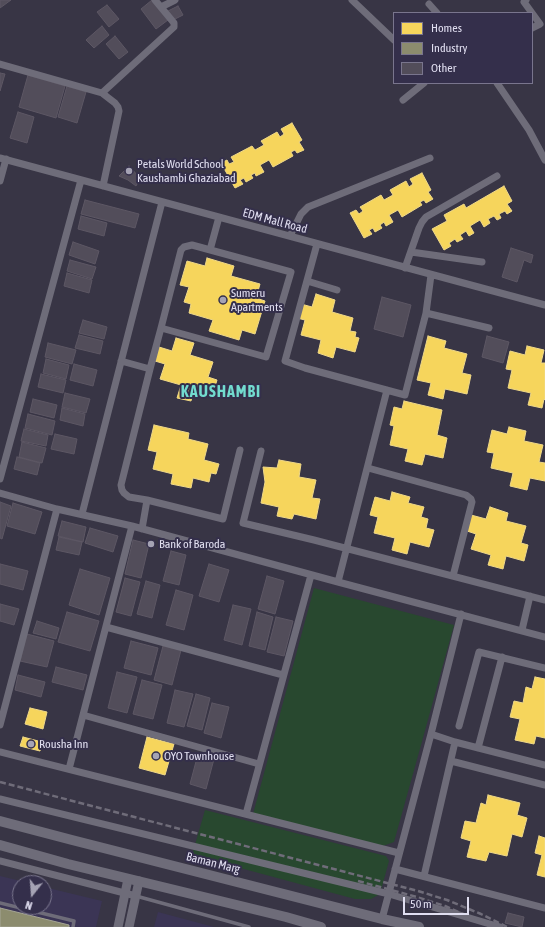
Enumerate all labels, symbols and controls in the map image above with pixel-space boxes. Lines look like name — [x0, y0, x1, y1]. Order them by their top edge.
legend — [393, 12, 533, 84]
text: Homes — [431, 21, 462, 35]
text: Industry — [431, 41, 468, 55]
text: Other — [431, 61, 456, 75]
place label: Petals World School Kaushambi Ghaziabad — [137, 157, 236, 185]
marker: Petals World School Kaushambi Ghaziabad — [124, 166, 134, 176]
street label: EDM Mall Road — [241, 205, 309, 237]
place label: Sumeru Apartments — [231, 286, 283, 314]
marker: Sumeru Apartments — [218, 295, 228, 305]
district label: KAUSHAMBI — [181, 382, 261, 402]
place label: Bank of Baroda — [159, 537, 225, 551]
marker: Bank of Baroda — [146, 539, 156, 549]
place label: Rousha Inn — [39, 737, 88, 751]
marker: Rousha Inn — [26, 739, 36, 749]
place label: OYO Townhouse — [164, 749, 234, 763]
marker: OYO Townhouse — [151, 751, 161, 761]
street label: Baman Marg — [185, 849, 241, 877]
north arrow — [12, 875, 52, 915]
scale bar — [405, 889, 471, 915]
text: 50 m — [410, 897, 432, 911]
text: N — [24, 899, 34, 912]

